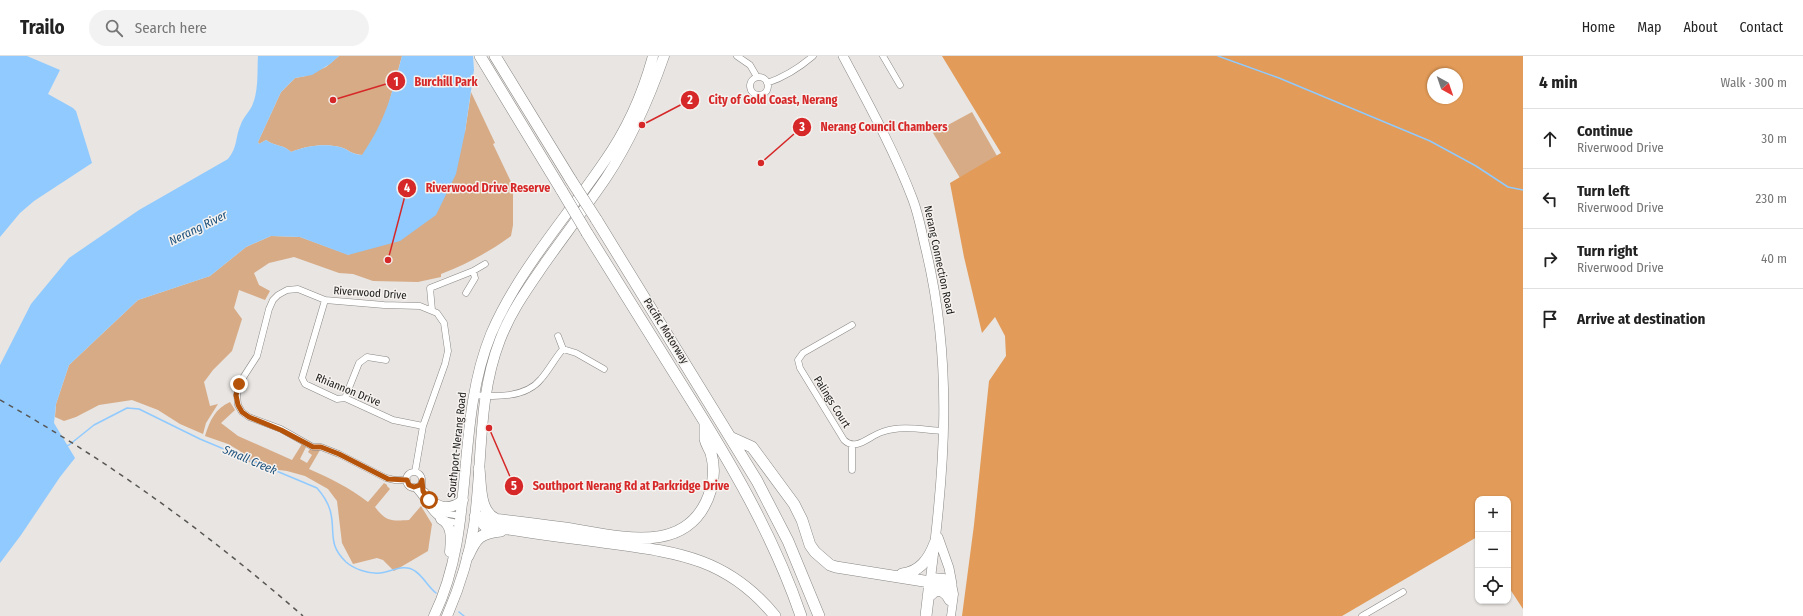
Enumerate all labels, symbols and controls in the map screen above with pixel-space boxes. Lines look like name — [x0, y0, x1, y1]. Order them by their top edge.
search box — [89, 10, 369, 46]
text: Trailo — [20, 16, 65, 39]
icon: search — [103, 17, 125, 39]
text: Search here — [135, 19, 207, 37]
text: Home — [1582, 19, 1615, 36]
text: Map — [1637, 19, 1661, 36]
text: About — [1683, 19, 1718, 36]
text: Contact — [1740, 19, 1783, 36]
north arrow — [1427, 68, 1463, 104]
callout: Burchill Park — [386, 69, 485, 93]
text: 4 min — [1539, 72, 1578, 93]
text: 1 — [393, 75, 399, 89]
text: Burchill Park — [414, 75, 478, 89]
text: Walk · 300 m — [1721, 75, 1787, 90]
callout: City of Gold Coast, Nerang — [680, 88, 845, 112]
text: 2 — [686, 93, 693, 107]
text: City of Gold Coast, Nerang — [709, 93, 838, 107]
callout: Nerang Council Chambers — [792, 115, 955, 139]
text: 3 — [798, 120, 805, 134]
text: Nerang Council Chambers — [821, 120, 948, 134]
text: Continue — [1577, 122, 1633, 140]
icon: ahead — [1539, 128, 1561, 150]
text: 30 m — [1761, 131, 1787, 146]
text: Riverwood Drive — [1577, 140, 1664, 155]
callout: Riverwood Drive Reserve — [397, 176, 558, 200]
text: 4 — [404, 181, 410, 195]
text: Riverwood Drive Reserve — [426, 181, 550, 195]
text: Turn left — [1577, 182, 1630, 200]
icon: left — [1539, 188, 1561, 210]
text: 230 m — [1756, 191, 1787, 206]
text: Riverwood Drive — [1577, 200, 1664, 215]
street label: Nerang Connection Road — [921, 204, 957, 316]
water label: Nerang River — [167, 208, 230, 248]
text: Turn right — [1577, 242, 1638, 260]
icon: right — [1539, 248, 1561, 270]
text: 40 m — [1761, 251, 1787, 266]
text: Riverwood Drive — [1577, 260, 1664, 275]
street label: Riverwood Drive — [333, 284, 407, 302]
street label: Pacific Motorway — [641, 296, 691, 366]
icon: arrive — [1539, 308, 1561, 330]
text: Arrive at destination — [1577, 310, 1705, 328]
street label: Rhiannon Drive — [314, 371, 382, 409]
street label: Palings Court — [811, 374, 853, 431]
route end — [230, 375, 248, 393]
street label: Southport-Nerang Road — [445, 391, 469, 499]
water label: Small Creek — [220, 442, 279, 478]
callout: Southport Nerang Rd at Parkridge Drive — [504, 474, 737, 498]
text: 5 — [511, 479, 517, 493]
text: Southport Nerang Rd at Parkridge Drive — [533, 479, 729, 493]
route start — [420, 491, 438, 509]
map controls — [1475, 496, 1511, 604]
button: + — [1475, 496, 1511, 532]
button: − — [1475, 532, 1511, 568]
button: locate — [1475, 568, 1511, 604]

